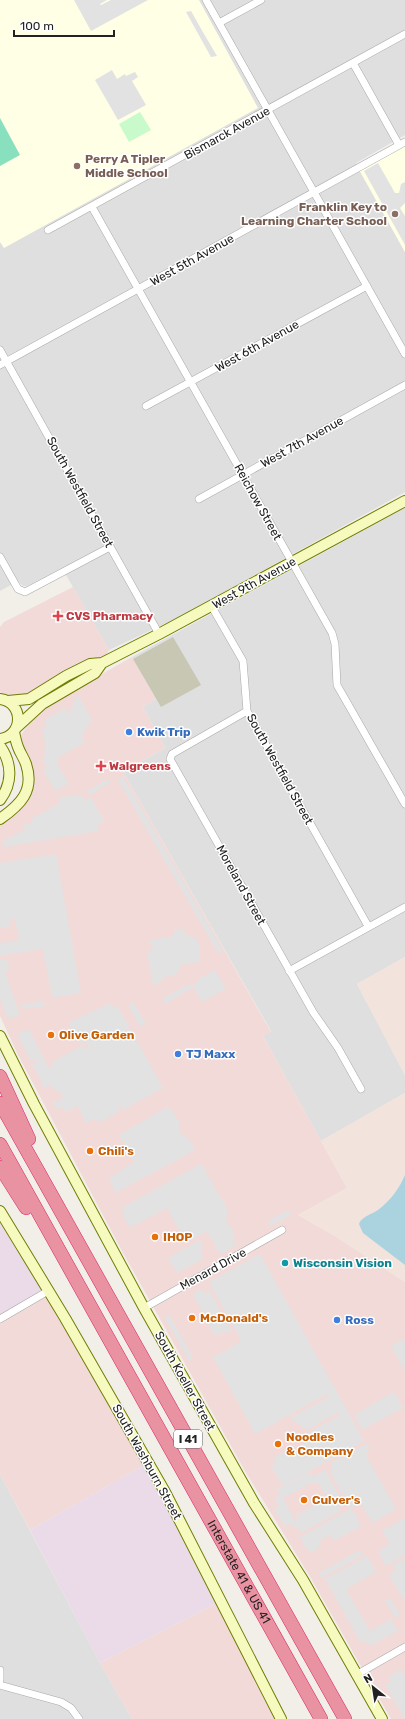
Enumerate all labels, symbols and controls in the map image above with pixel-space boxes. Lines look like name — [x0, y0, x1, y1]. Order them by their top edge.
scale bar — [14, 12, 114, 38]
text: 100 m — [20, 19, 54, 33]
street label: Bismarck Avenue — [182, 103, 273, 162]
place label: Perry A Tipler Middle School — [85, 152, 168, 180]
marker: Perry A Tipler Middle School — [72, 161, 82, 171]
place label: Franklin Key to Learning Charter School — [241, 200, 387, 228]
marker: Franklin Key to Learning Charter School — [390, 209, 400, 219]
street label: West 5th Avenue — [148, 231, 237, 289]
street label: West 6th Avenue — [213, 317, 302, 375]
street label: West 7th Avenue — [258, 413, 346, 471]
street label: South Westfield Street — [44, 434, 116, 550]
street label: Reichow Street — [231, 461, 285, 543]
street label: West 9th Avenue — [210, 554, 299, 612]
place label: CVS Pharmacy — [66, 609, 153, 623]
marker: CVS Pharmacy — [53, 611, 63, 621]
street label: South Westfield Street — [244, 711, 316, 827]
place label: Kwik Trip — [137, 725, 191, 739]
marker: Kwik Trip — [124, 727, 134, 737]
place label: Walgreens — [109, 759, 171, 773]
marker: Walgreens — [96, 761, 106, 771]
street label: Moreland Street — [213, 843, 269, 928]
place label: Olive Garden — [59, 1028, 135, 1042]
marker: Olive Garden — [46, 1030, 56, 1040]
place label: TJ Maxx — [186, 1047, 235, 1061]
marker: TJ Maxx — [173, 1049, 183, 1059]
place label: Chili's — [98, 1144, 134, 1158]
marker: Chili's — [85, 1146, 95, 1156]
place label: IHOP — [163, 1230, 192, 1244]
marker: IHOP — [150, 1232, 160, 1242]
street label: Menard Drive — [177, 1245, 249, 1293]
place label: Wisconsin Vision — [293, 1256, 392, 1270]
marker: Wisconsin Vision — [280, 1258, 290, 1268]
place label: McDonald's — [200, 1311, 268, 1325]
marker: McDonald's — [187, 1313, 197, 1323]
place label: Ross — [345, 1313, 374, 1327]
marker: Ross — [332, 1315, 342, 1325]
street label: South Koeller Street — [152, 1329, 218, 1433]
street label: South Washburn Street — [109, 1402, 185, 1522]
road number: I 41 — [174, 1430, 202, 1448]
place label: Noodles & Company — [286, 1430, 354, 1458]
marker: Noodles & Company — [273, 1439, 283, 1449]
place label: Culver's — [312, 1493, 361, 1507]
marker: Culver's — [299, 1495, 309, 1505]
street label: Interstate 41 & US 41 — [204, 1518, 273, 1626]
north arrow — [353, 1667, 393, 1707]
text: N — [362, 1671, 375, 1686]

